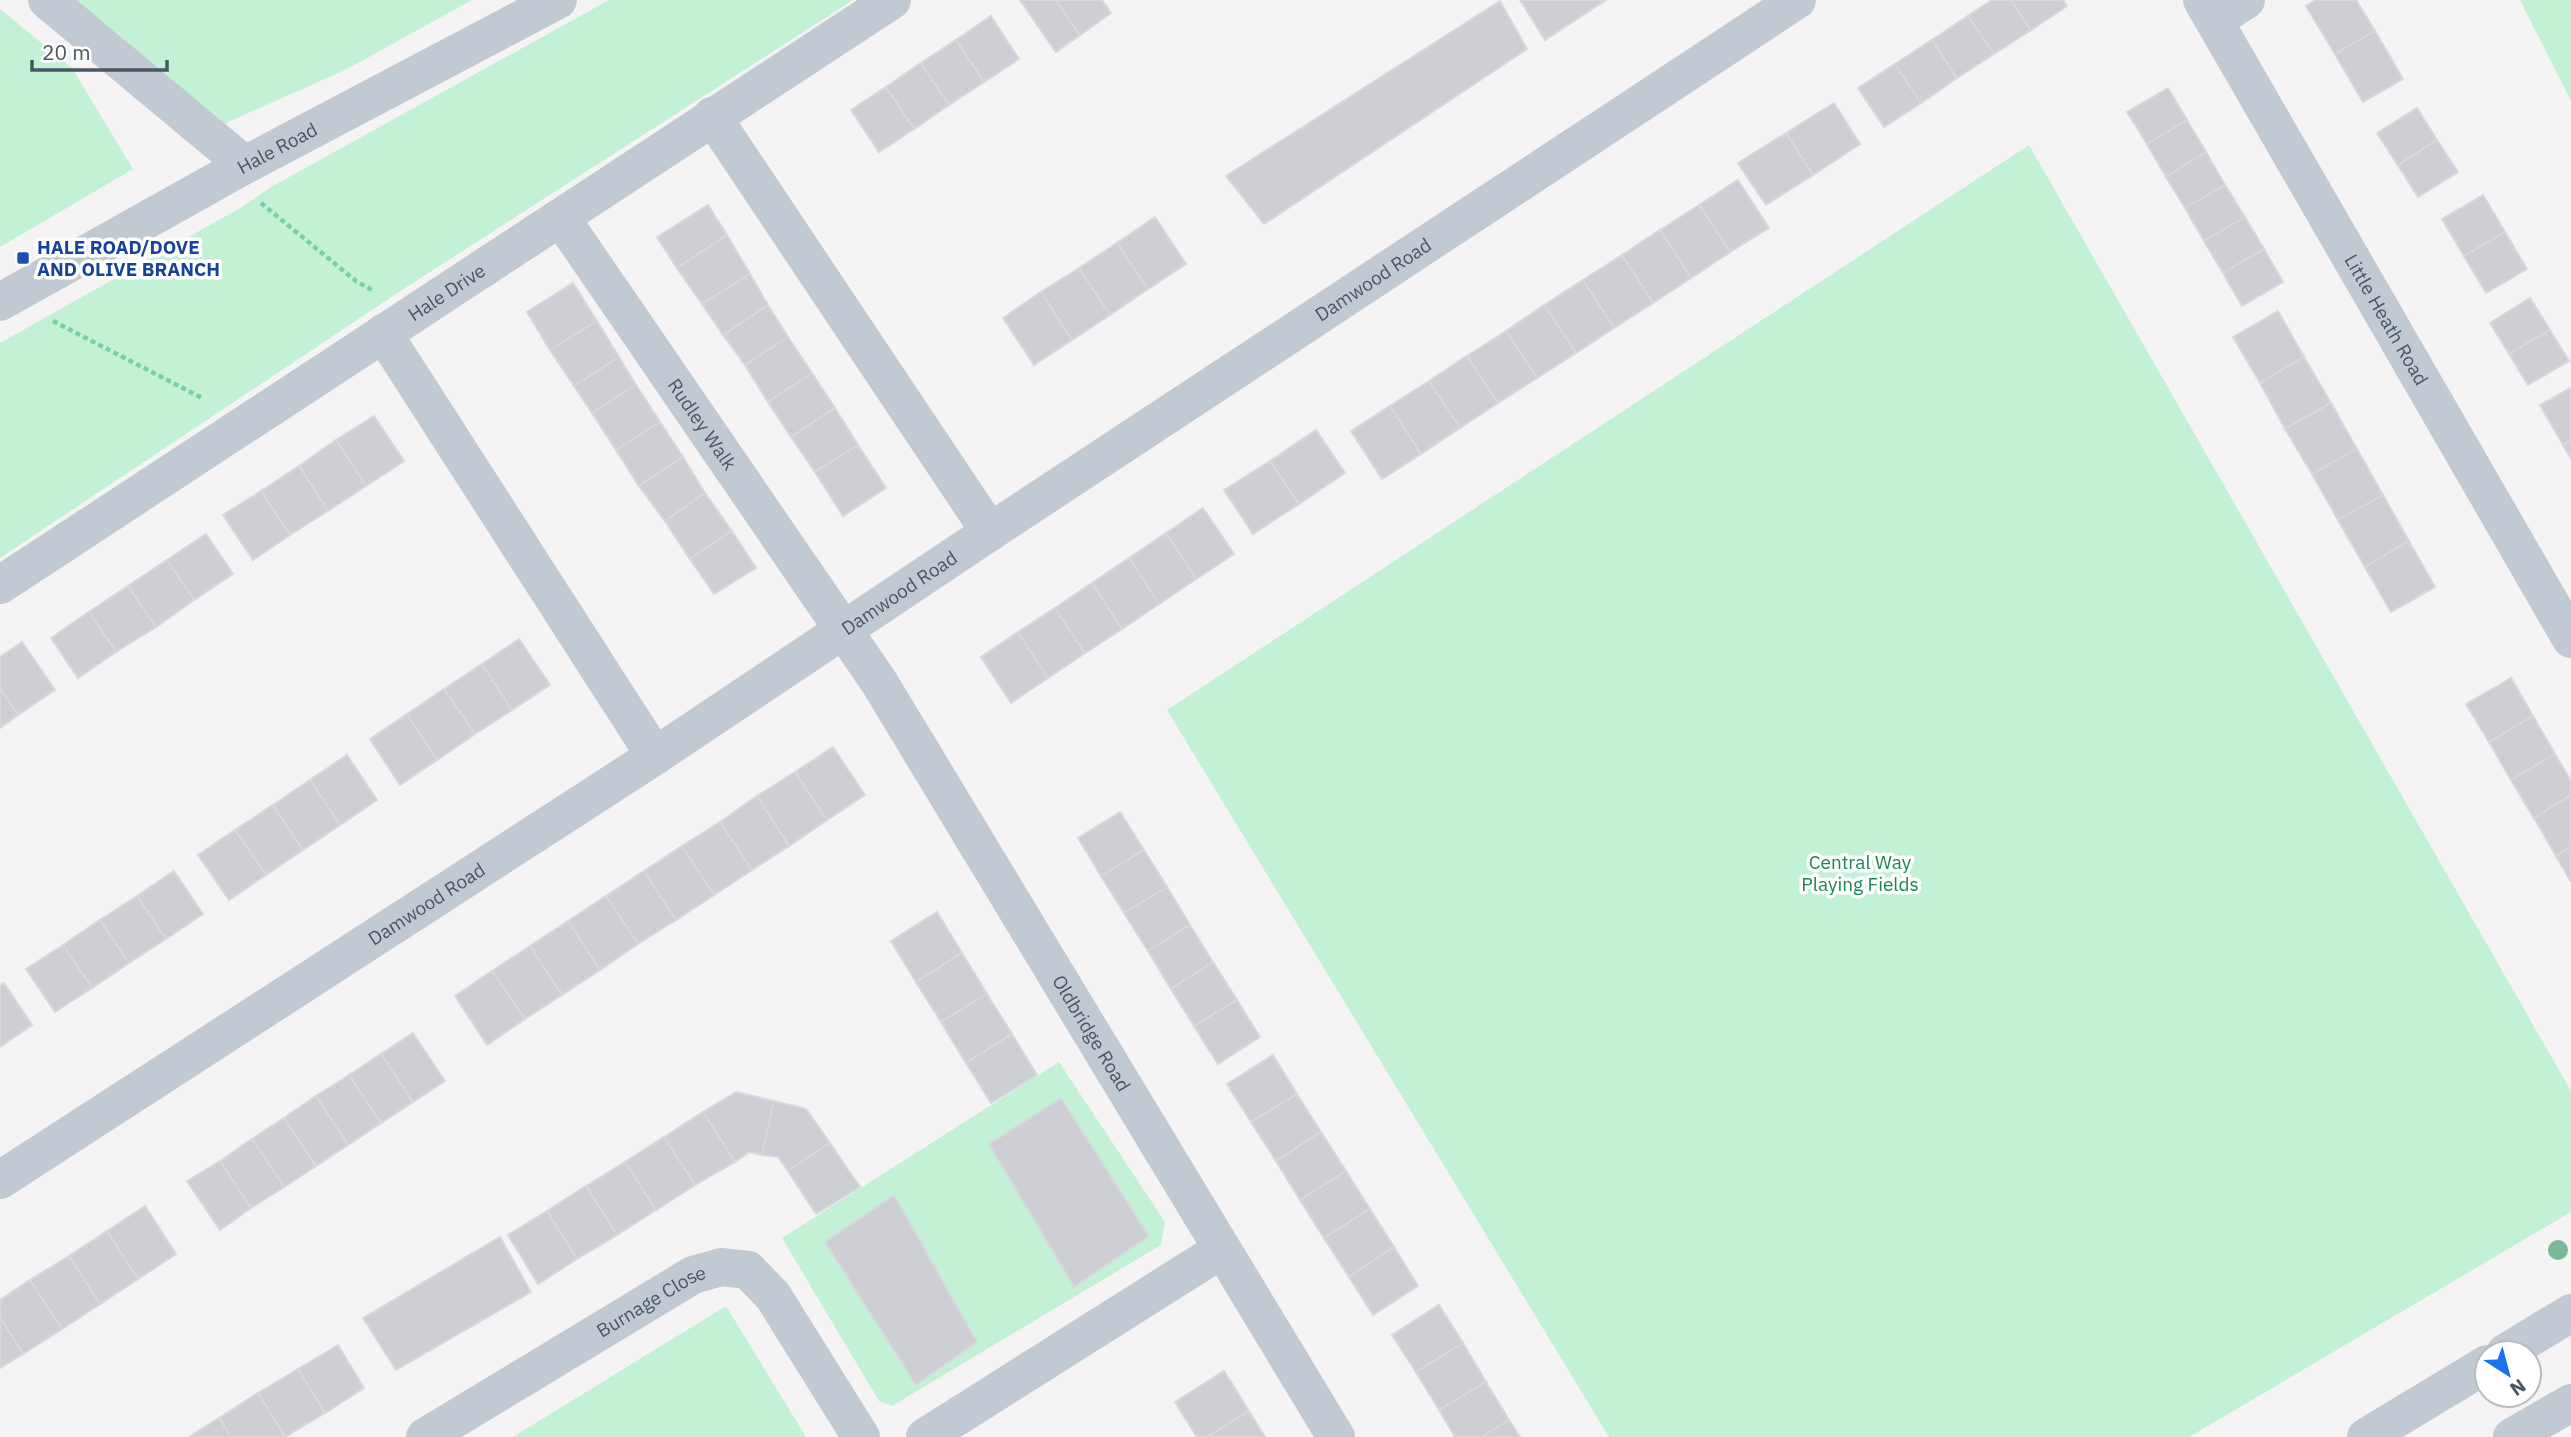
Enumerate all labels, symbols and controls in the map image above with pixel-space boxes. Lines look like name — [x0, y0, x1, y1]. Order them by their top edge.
scale bar — [32, 28, 166, 72]
text: 20 m — [42, 38, 91, 66]
street label: Hale Road — [233, 117, 321, 179]
street label: Damwood Road — [1310, 232, 1436, 327]
place label: HALE ROAD/DOVE AND OLIVE BRANCH — [37, 235, 220, 281]
marker: HALE ROAD/DOVE AND OLIVE BRANCH — [15, 250, 31, 266]
street label: Little Heath Road — [2339, 250, 2434, 389]
street label: Hale Drive — [403, 258, 490, 326]
street label: Rudley Walk — [663, 374, 742, 475]
street label: Damwood Road — [837, 545, 962, 640]
park label: Central Way Playing Fields — [1801, 850, 1919, 896]
street label: Damwood Road — [364, 857, 489, 951]
street label: Oldbridge Road — [1047, 970, 1136, 1096]
street label: Burnage Close — [592, 1260, 708, 1343]
north arrow — [2473, 1339, 2543, 1409]
text: N — [2505, 1374, 2531, 1402]

